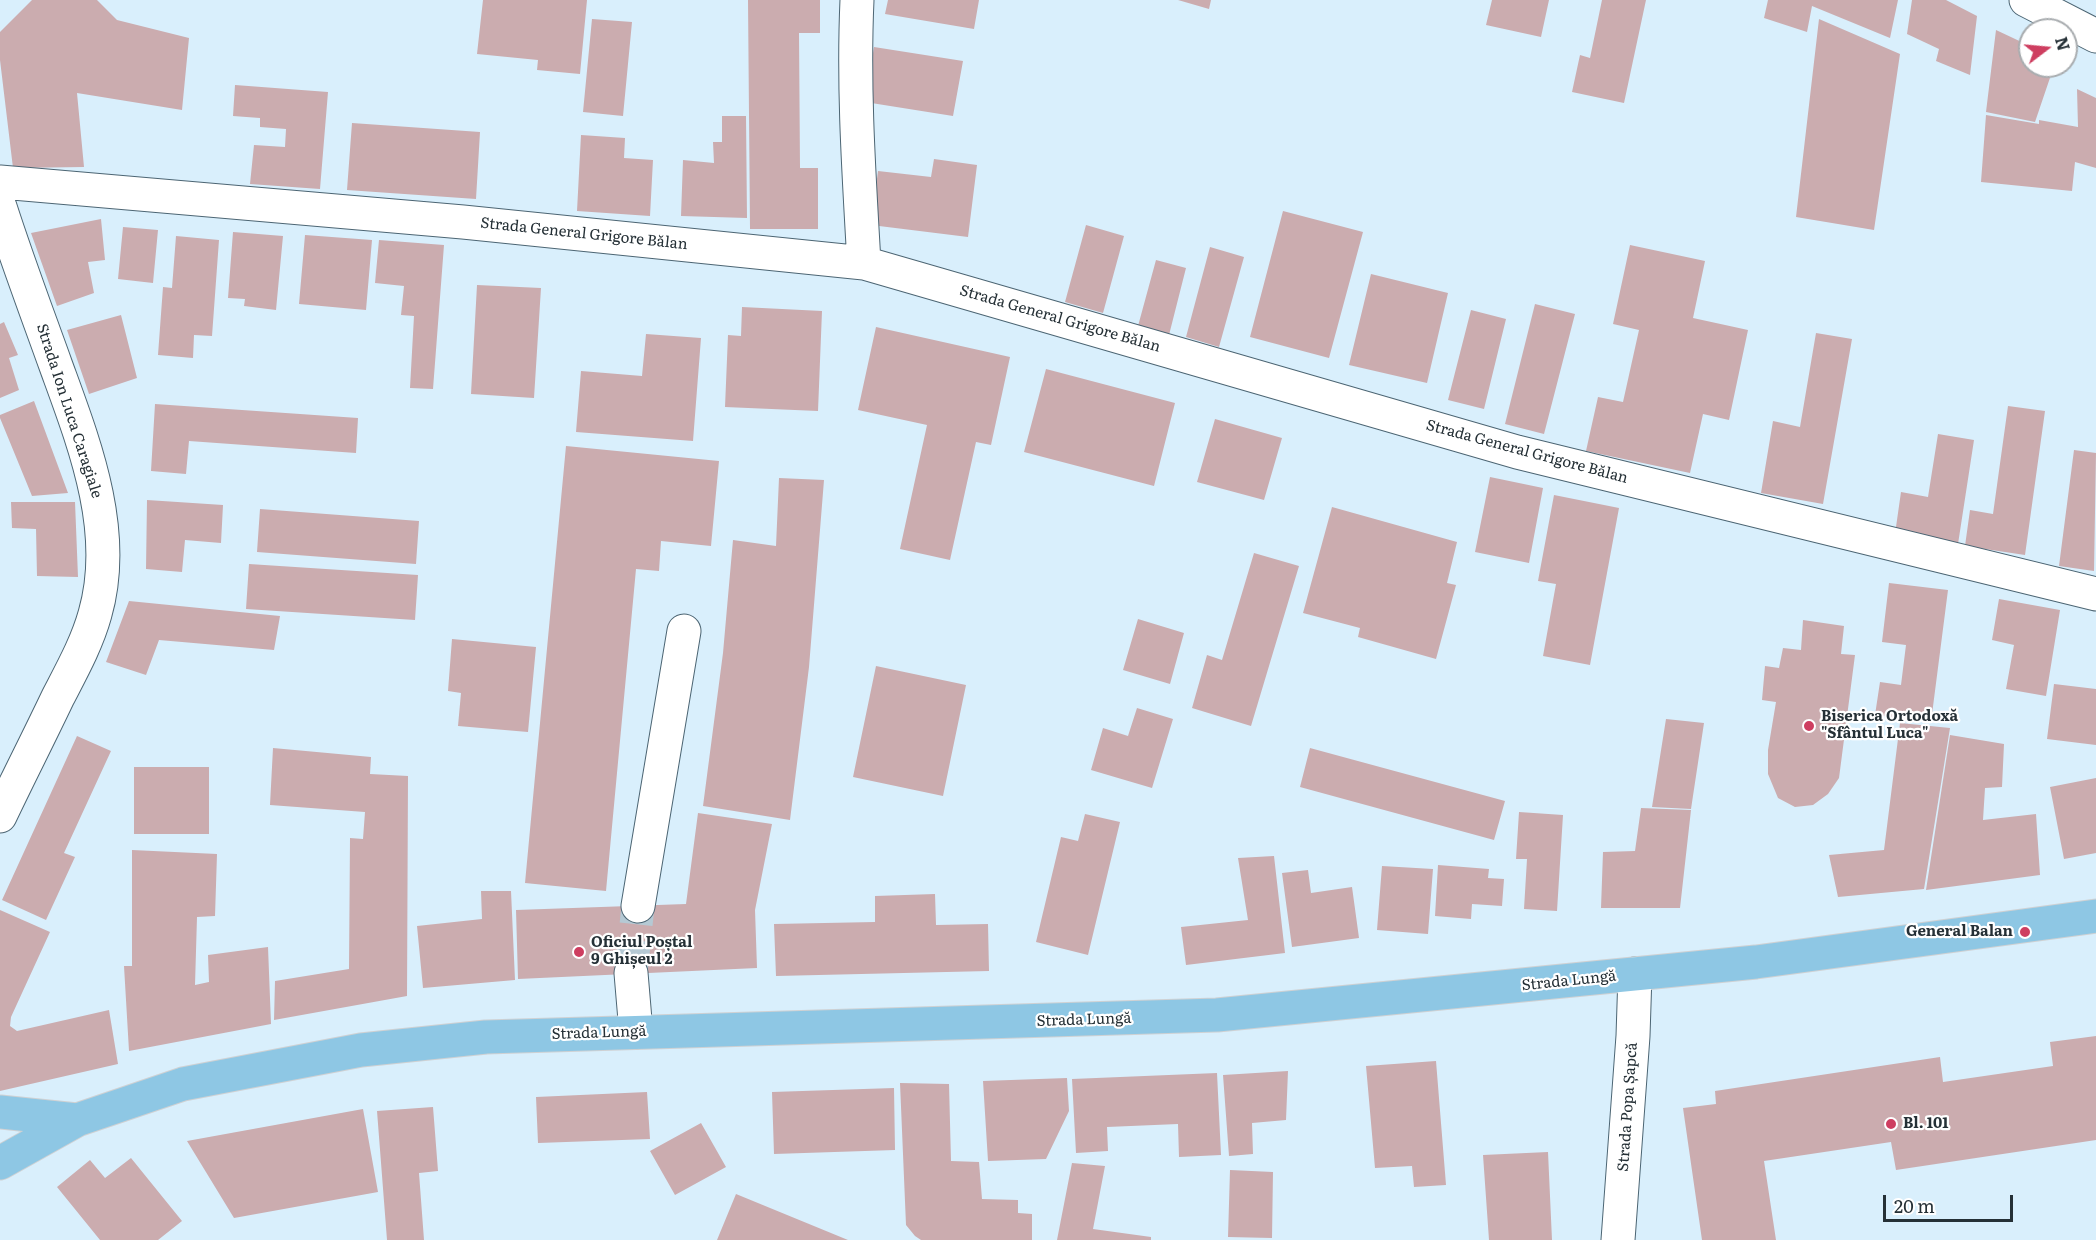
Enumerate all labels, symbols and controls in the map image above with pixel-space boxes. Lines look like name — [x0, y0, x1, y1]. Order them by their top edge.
north arrow — [2018, 18, 2078, 78]
text: N — [2050, 34, 2077, 53]
street label: Strada General Grigore Bălan — [480, 214, 688, 254]
street label: Strada General Grigore Bălan — [957, 282, 1163, 356]
street label: Strada Ion Luca Caragiale — [32, 321, 106, 501]
street label: Strada General Grigore Bălan — [1424, 416, 1630, 488]
place label: Biserica Ortodoxă "Sfântul Luca" — [1821, 708, 1958, 743]
marker: Biserica Ortodoxă "Sfântul Luca" — [1802, 719, 1816, 733]
place label: General Balan — [1906, 923, 2013, 941]
marker: General Balan — [2018, 925, 2032, 939]
place label: Oficiul Poștal 9 Ghișeul 2 — [591, 934, 692, 969]
marker: Oficiul Poștal 9 Ghișeul 2 — [572, 945, 586, 959]
street label: Strada Lungă — [1521, 967, 1617, 995]
street label: Strada Lungă — [1036, 1009, 1132, 1031]
street label: Strada Lungă — [551, 1022, 647, 1044]
street label: Strada Popa Șapcă — [1615, 1042, 1641, 1172]
place label: Bl. 101 — [1903, 1115, 1948, 1133]
marker: Bl. 101 — [1884, 1117, 1898, 1131]
scale bar — [1886, 1183, 2016, 1221]
text: 20 m — [1894, 1192, 1935, 1219]

